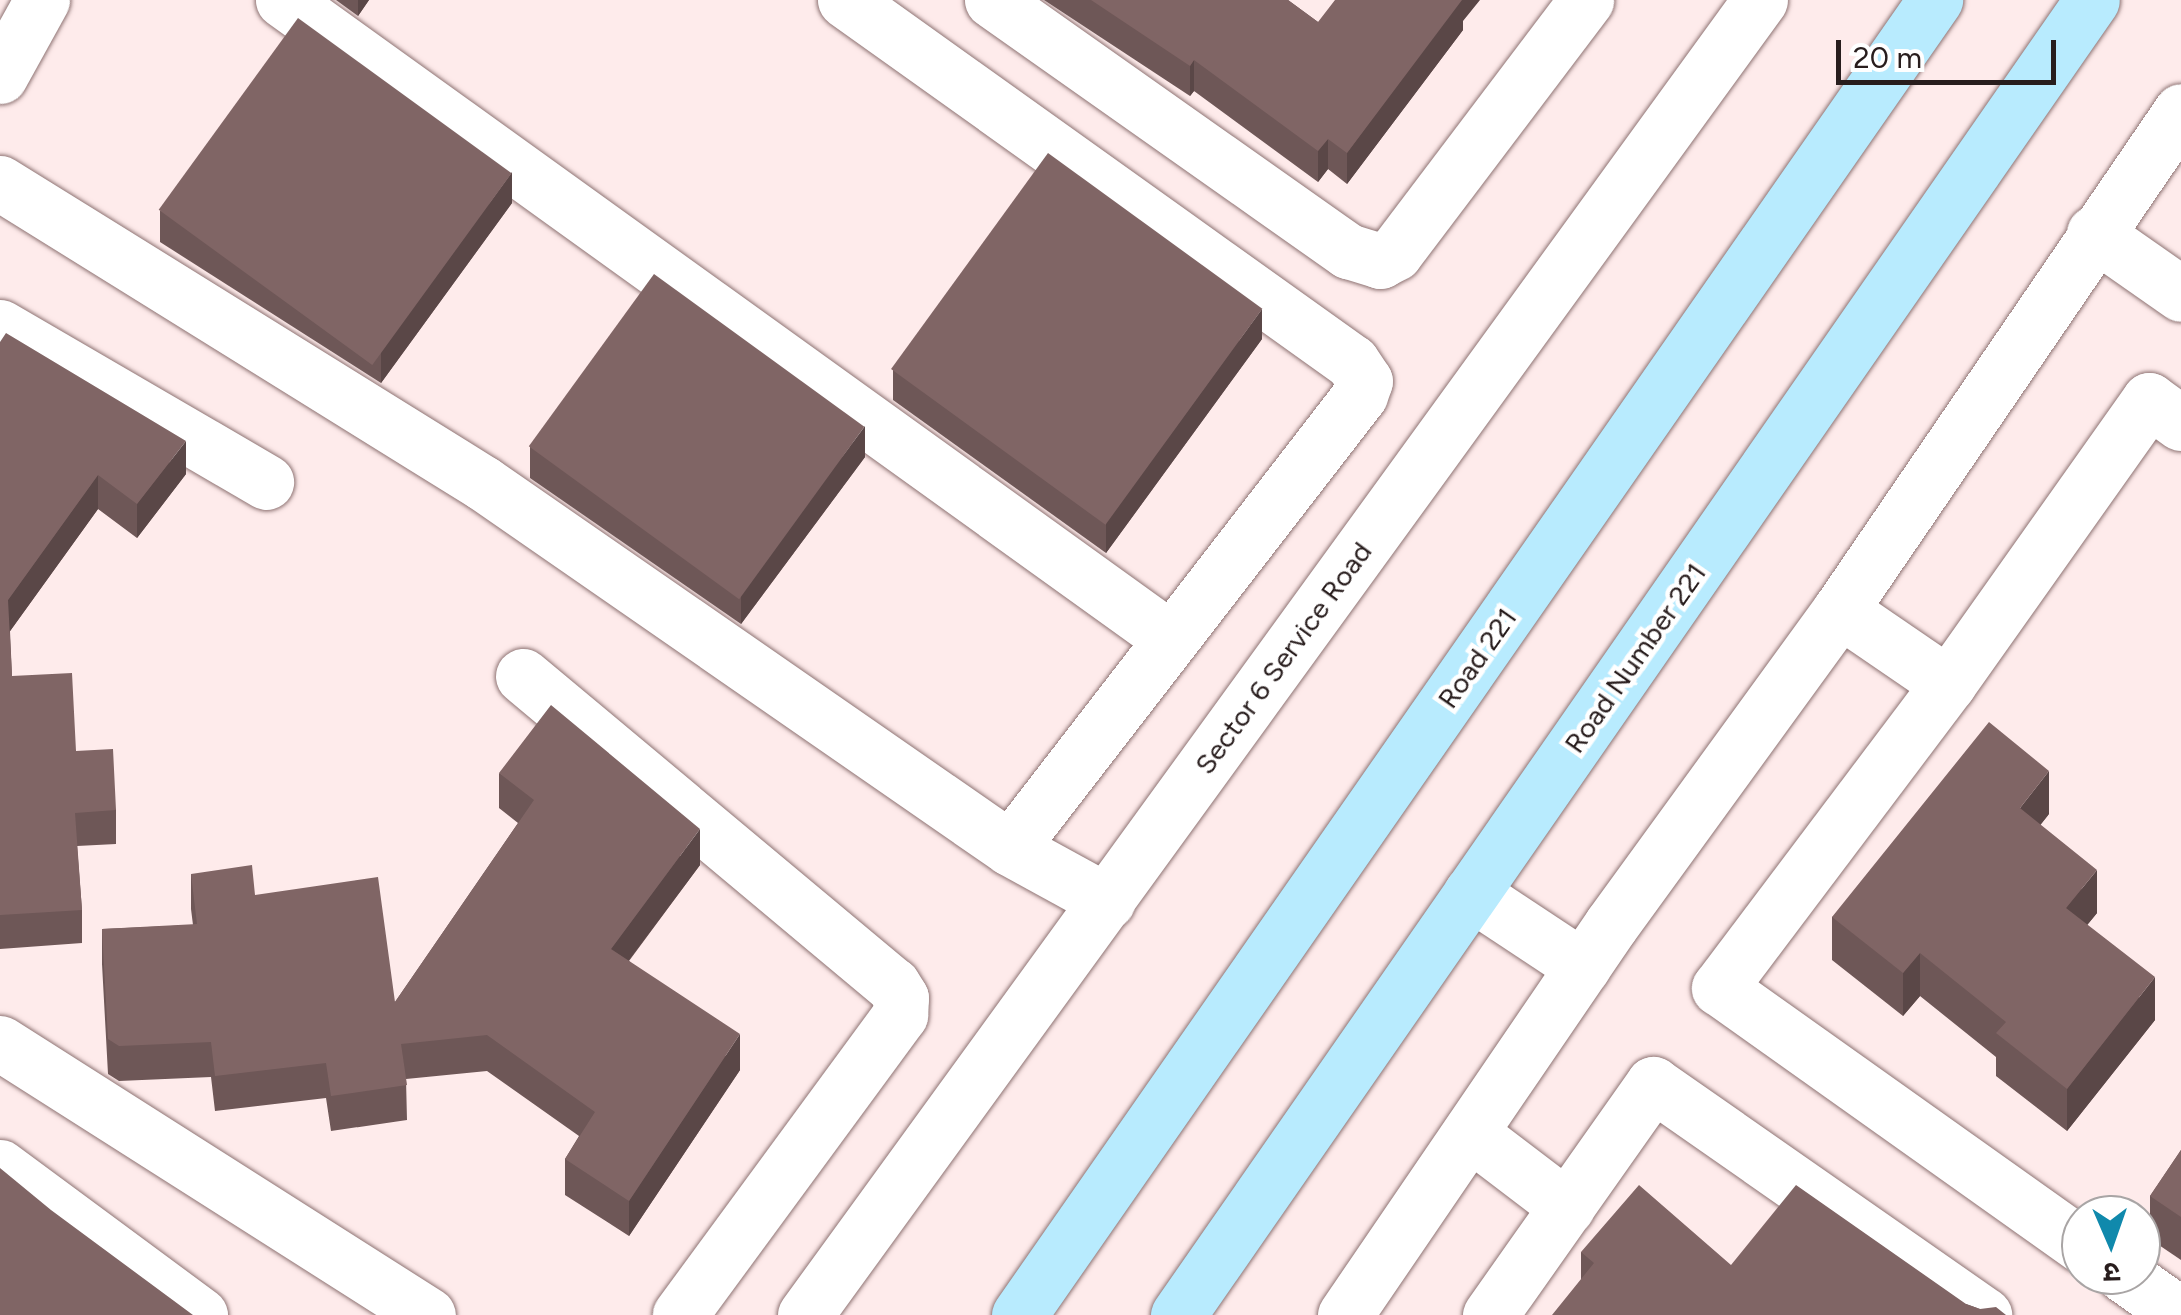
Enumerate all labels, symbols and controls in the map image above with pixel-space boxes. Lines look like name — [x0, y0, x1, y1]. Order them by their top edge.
scale bar — [1841, 20, 2061, 82]
text: 20 m — [1853, 39, 1922, 76]
street label: Sector 6 Service Road — [1188, 536, 1378, 780]
street label: Road Number 221 — [1557, 557, 1713, 759]
street label: Road 221 — [1430, 602, 1524, 714]
north arrow — [2061, 1195, 2161, 1295]
text: उ — [2103, 1256, 2121, 1290]

